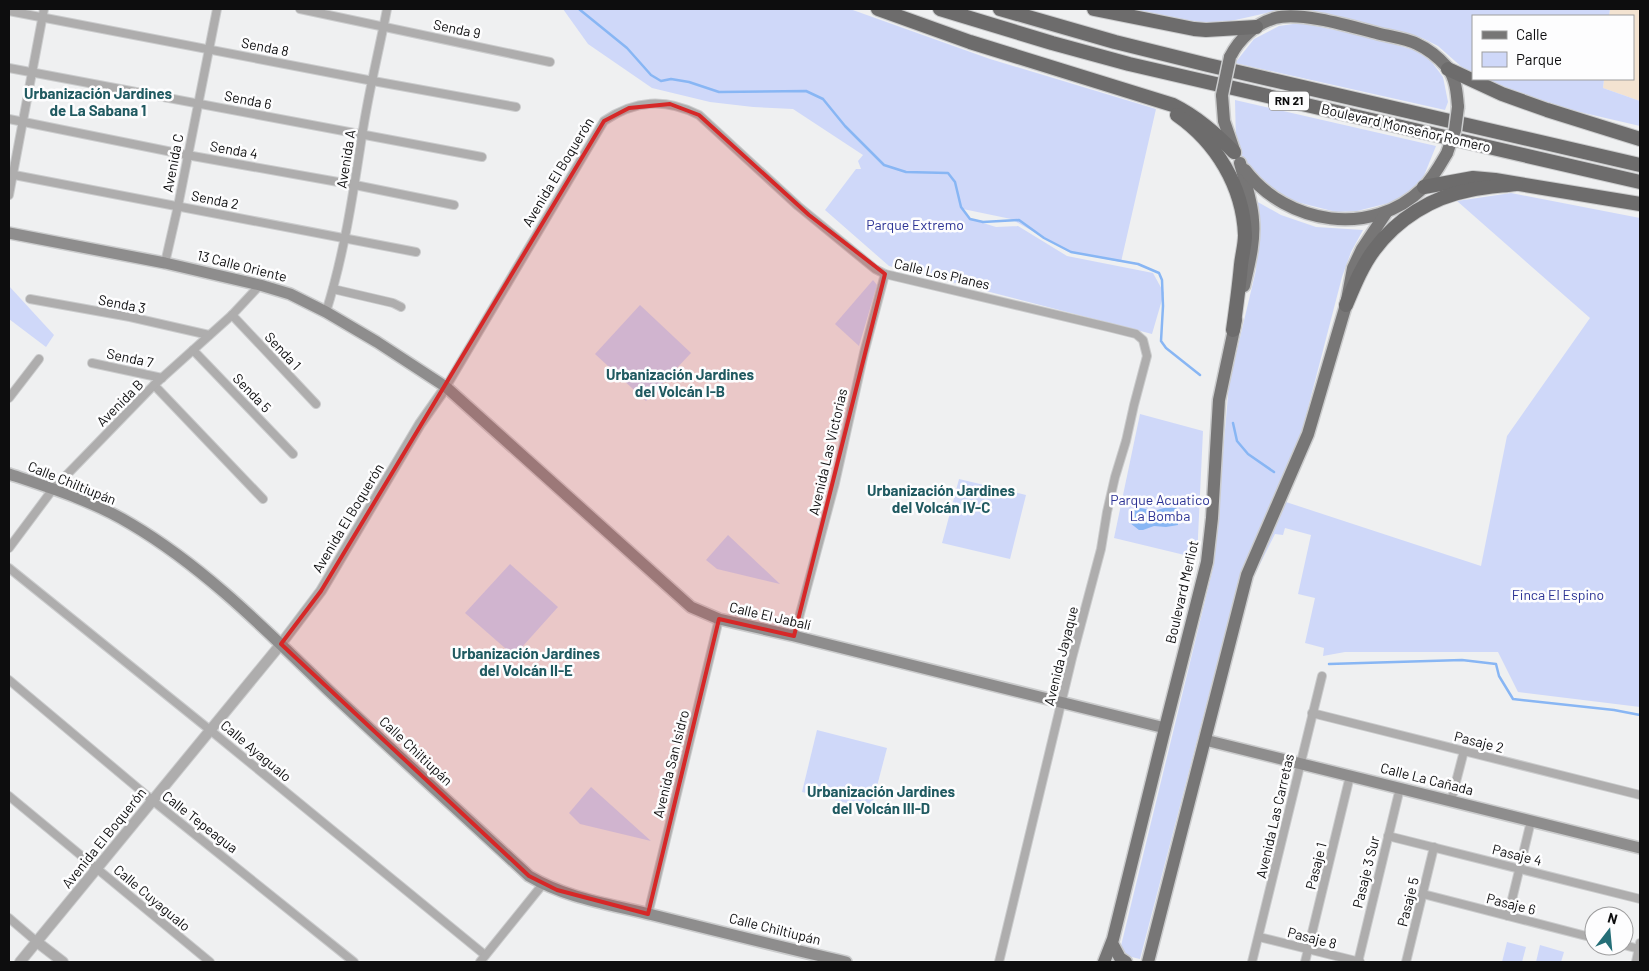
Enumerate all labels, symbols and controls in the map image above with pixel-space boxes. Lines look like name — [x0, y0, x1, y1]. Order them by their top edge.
street label: Senda 9 — [432, 15, 482, 42]
legend — [1472, 15, 1634, 80]
text: Calle — [1516, 25, 1548, 43]
street label: Senda 8 — [240, 34, 290, 59]
text: Parque — [1516, 50, 1562, 68]
district label: Urbanización Jardines de La Sabana 1 — [24, 84, 172, 119]
street label: Senda 6 — [223, 87, 273, 112]
road number: RN 21 — [1269, 92, 1309, 110]
street label: Boulevard Monseñor Romero — [1320, 100, 1493, 155]
street label: Avenida El Boquerón — [518, 114, 597, 229]
street label: Avenida A — [332, 128, 359, 189]
street label: Avenida C — [159, 132, 187, 194]
street label: Senda 4 — [209, 137, 259, 162]
street label: Senda 2 — [190, 187, 240, 212]
park label: Parque Extremo — [866, 216, 964, 233]
street label: 13 Calle Oriente — [195, 246, 289, 285]
street label: Calle Los Planes — [893, 254, 992, 293]
street label: Senda 3 — [97, 291, 147, 316]
street label: Senda 1 — [262, 328, 305, 373]
street label: Senda 7 — [105, 344, 155, 371]
district label: Urbanización Jardines del Volcán I-B — [606, 365, 754, 400]
street label: Senda 5 — [230, 370, 275, 416]
street label: Avenida B — [93, 376, 147, 430]
street label: Avenida Las Victorias — [805, 387, 850, 517]
street label: Calle Chiltiupán — [26, 457, 119, 508]
street label: Avenida El Boquerón — [308, 460, 387, 575]
district label: Urbanización Jardines del Volcán IV-C — [867, 481, 1015, 516]
park label: Parque Acuatico La Bomba — [1110, 491, 1210, 524]
street label: Boulevard Merliot — [1161, 539, 1202, 645]
park label: Finca El Espino — [1512, 586, 1604, 603]
street label: Calle El Jabalí — [728, 598, 812, 633]
street label: Avenida Jayaque — [1040, 604, 1081, 707]
district label: Urbanización Jardines del Volcán II-E — [452, 644, 600, 679]
street label: Avenida San Isidro — [649, 708, 692, 820]
street label: Calle Chiltiupán — [376, 712, 456, 789]
street label: Calle Ayagualo — [218, 716, 295, 785]
street label: Pasaje 2 — [1453, 727, 1506, 756]
street label: Avenida Las Carretas — [1252, 752, 1297, 880]
street label: Calle La Cañada — [1379, 759, 1475, 798]
district label: Urbanización Jardines del Volcán III-D — [807, 782, 955, 817]
street label: Avenida El Boquerón — [58, 784, 149, 891]
street label: Calle Tepeagua — [159, 787, 241, 856]
street label: Pasaje 3 Sur — [1348, 834, 1383, 910]
street label: Pasaje 4 — [1490, 840, 1544, 869]
street label: Pasaje 1 — [1301, 841, 1330, 891]
street label: Calle Cuyagualo — [111, 861, 194, 935]
street label: Pasaje 5 — [1393, 875, 1422, 928]
street label: Pasaje 6 — [1485, 889, 1538, 918]
north arrow — [1584, 906, 1634, 956]
street label: Calle Chiltiupán — [728, 909, 823, 948]
text: N — [1606, 909, 1620, 927]
street label: Pasaje 8 — [1286, 923, 1339, 952]

